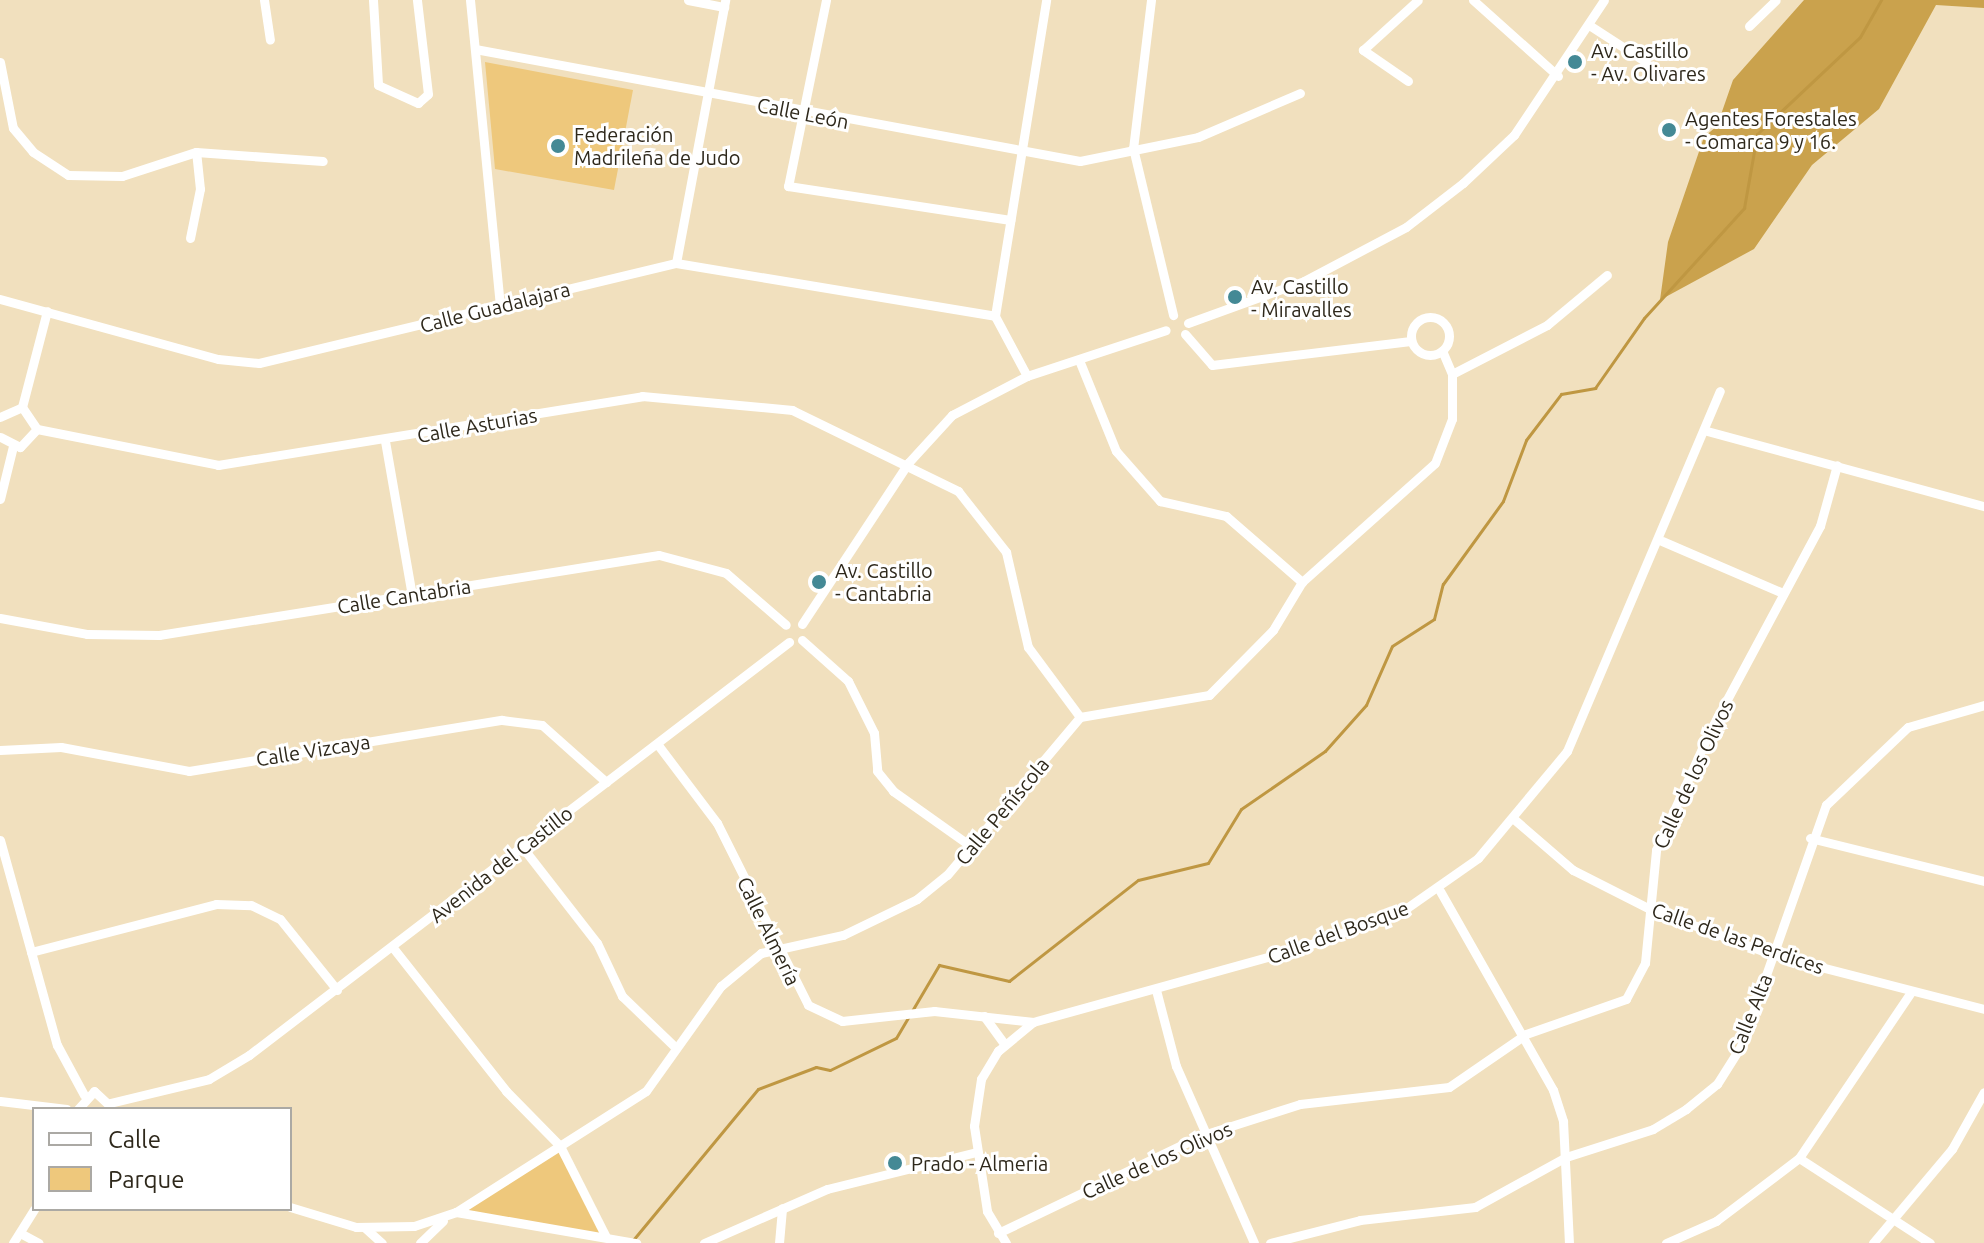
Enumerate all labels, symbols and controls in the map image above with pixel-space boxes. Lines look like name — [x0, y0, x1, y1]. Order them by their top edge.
place label: Av. Castillo - Av. Olivares — [1591, 38, 1706, 85]
marker: Av. Castillo - Av. Olivares — [1566, 53, 1584, 71]
street label: Calle León — [755, 92, 851, 134]
place label: Agentes Forestales - Comarca 9 y 16. — [1685, 106, 1857, 153]
marker: Agentes Forestales - Comarca 9 y 16. — [1660, 121, 1678, 139]
place label: Federación Madrileña de Judo — [574, 122, 740, 169]
marker: Federación Madrileña de Judo — [549, 137, 567, 155]
place label: Av. Castillo - Miravalles — [1251, 274, 1352, 321]
street label: Calle Guadalajara — [417, 277, 573, 337]
marker: Av. Castillo - Miravalles — [1226, 288, 1244, 306]
street label: Calle Asturias — [415, 403, 539, 447]
place label: Av. Castillo - Cantabria — [835, 558, 933, 605]
marker: Av. Castillo - Cantabria — [810, 573, 828, 591]
street label: Calle Cantabria — [335, 574, 473, 618]
street label: Calle de los Olivos — [1648, 696, 1738, 852]
street label: Calle Vizcaya — [254, 729, 372, 771]
street label: Calle Peñíscola — [950, 752, 1054, 870]
street label: Avenida del Castillo — [425, 801, 577, 927]
street label: Calle Almería — [732, 873, 806, 989]
street label: Calle del Bosque — [1264, 895, 1412, 969]
street label: Calle de las Perdices — [1649, 897, 1827, 979]
street label: Calle Alta — [1723, 970, 1777, 1058]
legend — [32, 1107, 292, 1211]
street label: Calle de los Olivos — [1078, 1116, 1236, 1204]
text: Calle — [108, 1126, 161, 1153]
place label: Prado - Almeria — [911, 1151, 1048, 1175]
marker: Prado - Almeria — [886, 1154, 904, 1172]
text: Parque — [108, 1166, 185, 1193]

